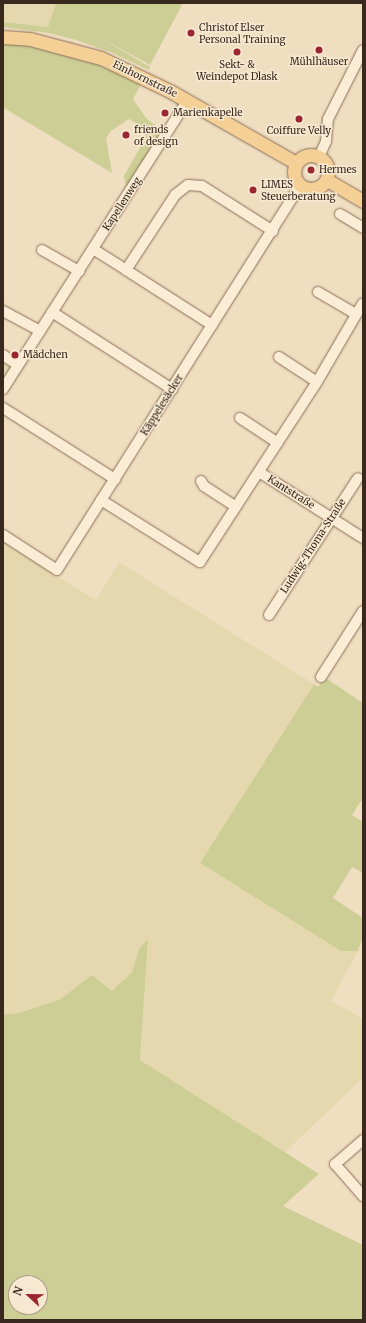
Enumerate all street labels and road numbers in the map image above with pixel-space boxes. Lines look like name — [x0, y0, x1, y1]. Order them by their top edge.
street label: Einhornstraße — [111, 58, 179, 100]
street label: Kapellenweg — [100, 175, 144, 233]
street label: Käppelesäcker — [138, 372, 186, 438]
street label: Kantstraße — [265, 473, 317, 511]
street label: Ludwig-Thoma-Straße — [278, 497, 348, 595]

